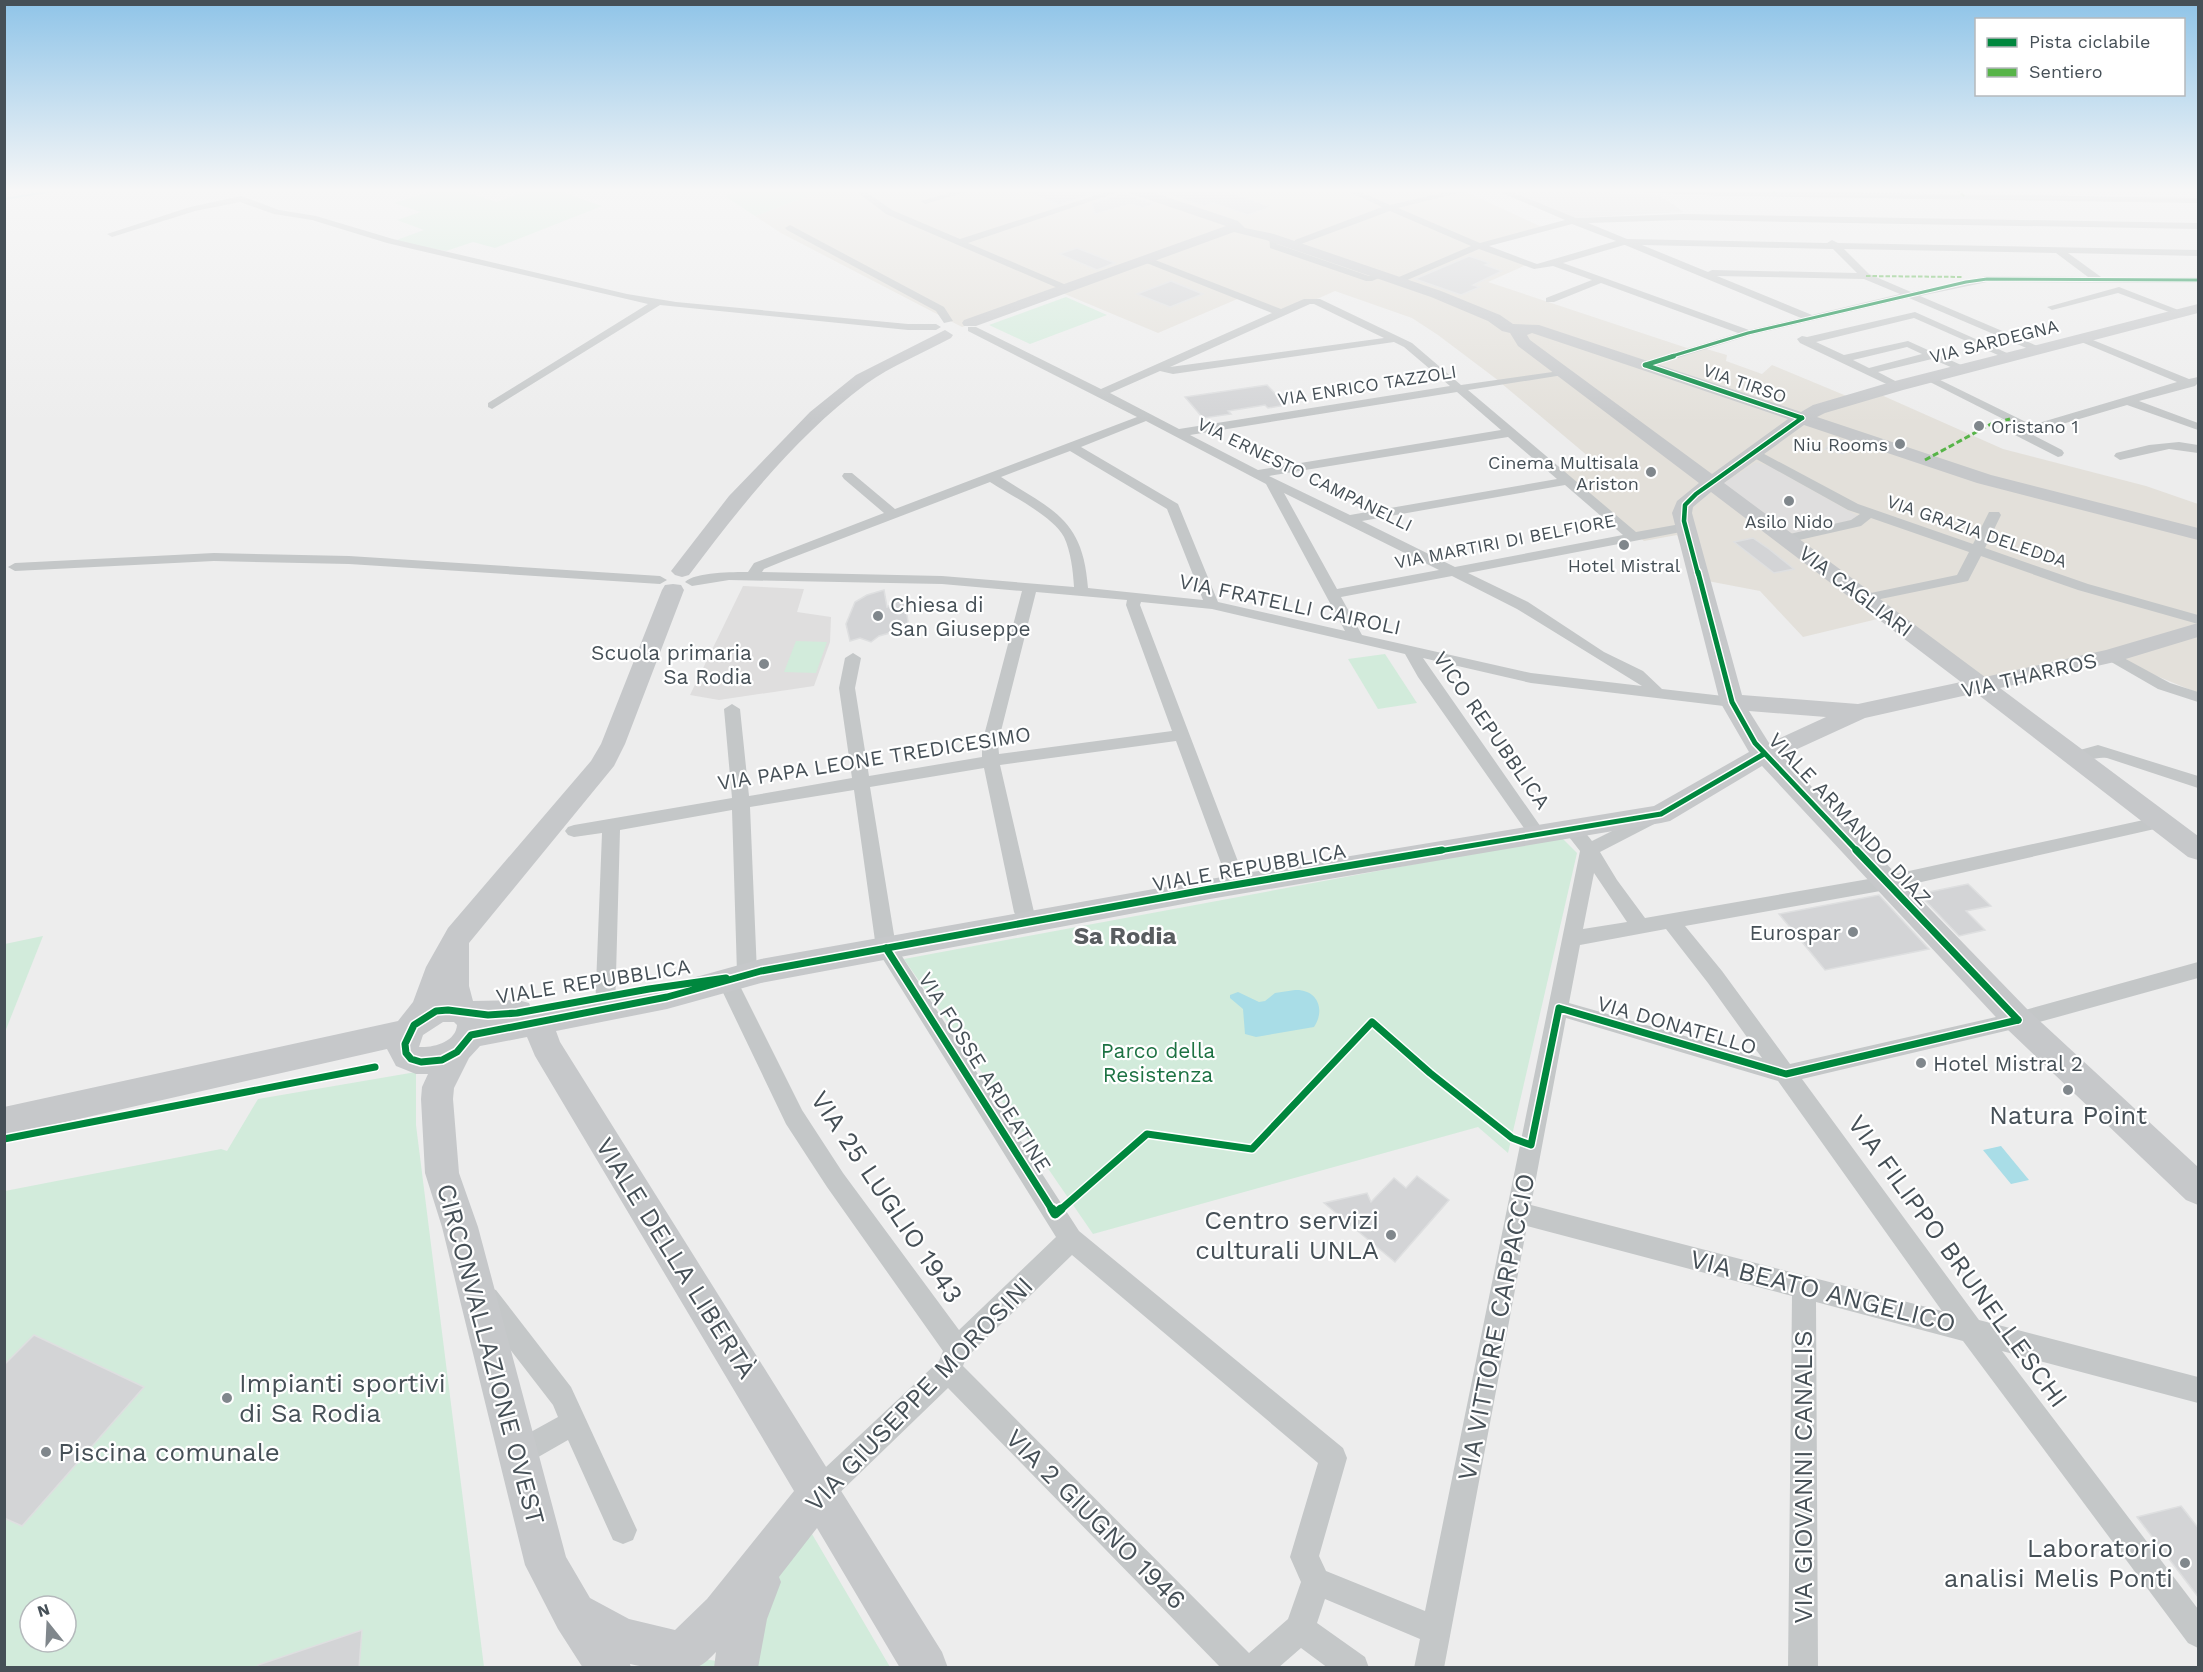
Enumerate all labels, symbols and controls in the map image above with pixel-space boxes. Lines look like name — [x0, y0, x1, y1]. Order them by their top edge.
legend — [1975, 18, 2185, 96]
text: Pista ciclabile — [2029, 31, 2150, 52]
text: Sentiero — [2029, 61, 2103, 82]
street label: VIA SARDEGNA — [1927, 315, 2061, 367]
street label: VIA TIRSO — [1700, 359, 1790, 407]
street label: VIA ENRICO TAZZOLI — [1276, 360, 1458, 410]
street label: VIA ERNESTO CAMPANELLI — [1194, 413, 1416, 535]
place label: Oristano 1 — [1991, 416, 2078, 437]
marker: Oristano 1 — [1972, 419, 1986, 433]
place label: Niu Rooms — [1793, 434, 1888, 455]
marker: Niu Rooms — [1893, 437, 1907, 451]
place label: Cinema Multisala Ariston — [1488, 452, 1639, 494]
marker: Cinema Multisala Ariston — [1644, 465, 1658, 479]
street label: VIA GRAZIA DELEDDA — [1884, 490, 2070, 572]
marker: Asilo Nido — [1782, 494, 1796, 508]
street label: VIA MARTIRI DI BELFIORE — [1393, 509, 1617, 573]
place label: Asilo Nido — [1745, 511, 1833, 532]
marker: Hotel Mistral — [1617, 538, 1631, 552]
street label: VIA CAGLIARI — [1794, 540, 1918, 642]
place label: Hotel Mistral — [1568, 555, 1681, 576]
street label: VIA FRATELLI CAIROLI — [1177, 568, 1403, 640]
place label: Chiesa di San Giuseppe — [890, 592, 1031, 641]
marker: Chiesa di San Giuseppe — [871, 609, 885, 623]
place label: Scuola primaria Sa Rodia — [591, 640, 752, 689]
street label: VICO REPUBBLICA — [1428, 646, 1556, 814]
street label: VIA THARROS — [1959, 647, 2099, 703]
marker: Scuola primaria Sa Rodia — [757, 657, 771, 671]
street label: VIA PAPA LEONE TREDICESIMO — [716, 721, 1032, 795]
street label: VIALE ARMANDO DIAZ — [1763, 727, 1937, 911]
street label: VIALE REPUBBLICA — [1150, 838, 1348, 896]
place label: Eurospar — [1749, 920, 1841, 945]
district label: Sa Rodia — [1074, 922, 1176, 950]
marker: Eurospar — [1846, 925, 1860, 939]
street label: VIALE REPUBBLICA — [494, 953, 692, 1009]
street label: VIA FOSSE ARDEATINE — [913, 967, 1057, 1177]
street label: VIA DONATELLO — [1594, 990, 1760, 1060]
park label: Parco della Resistenza — [1101, 1038, 1215, 1087]
place label: Hotel Mistral 2 — [1933, 1051, 2083, 1076]
marker: Hotel Mistral 2 — [1914, 1056, 1928, 1070]
marker: Natura Point — [2061, 1083, 2075, 1097]
street label: VIA 25 LUGLIO 1943 — [805, 1085, 969, 1309]
place label: Natura Point — [1989, 1100, 2147, 1130]
street label: VIA FILIPPO BRUNELLESCHI — [1842, 1109, 2074, 1413]
street label: VIALE DELLA LIBERTÀ — [590, 1132, 762, 1384]
street label: VIA VITTORE CARPACCIO — [1451, 1171, 1541, 1483]
street label: CIRCONVALLAZIONE OVEST — [431, 1180, 551, 1528]
place label: Centro servizi culturali UNLA — [1195, 1205, 1379, 1265]
marker: Centro servizi culturali UNLA — [1384, 1228, 1398, 1242]
street label: VIA BEATO ANGELICO — [1687, 1243, 1959, 1339]
street label: VIA GIUSEPPE MOROSINI — [799, 1271, 1039, 1517]
street label: VIA GIOVANNI CANALIS — [1788, 1330, 1818, 1624]
place label: Impianti sportivi di Sa Rodia — [239, 1368, 446, 1428]
marker: Impianti sportivi di Sa Rodia — [220, 1391, 234, 1405]
street label: VIA 2 GIUGNO 1946 — [1000, 1423, 1192, 1615]
place label: Piscina comunale — [58, 1437, 280, 1467]
marker: Piscina comunale — [39, 1445, 53, 1459]
place label: Laboratorio analisi Melis Ponti — [1944, 1533, 2173, 1593]
marker: Laboratorio analisi Melis Ponti — [2178, 1556, 2192, 1570]
north arrow — [18, 1594, 78, 1654]
text: N — [35, 1599, 52, 1621]

